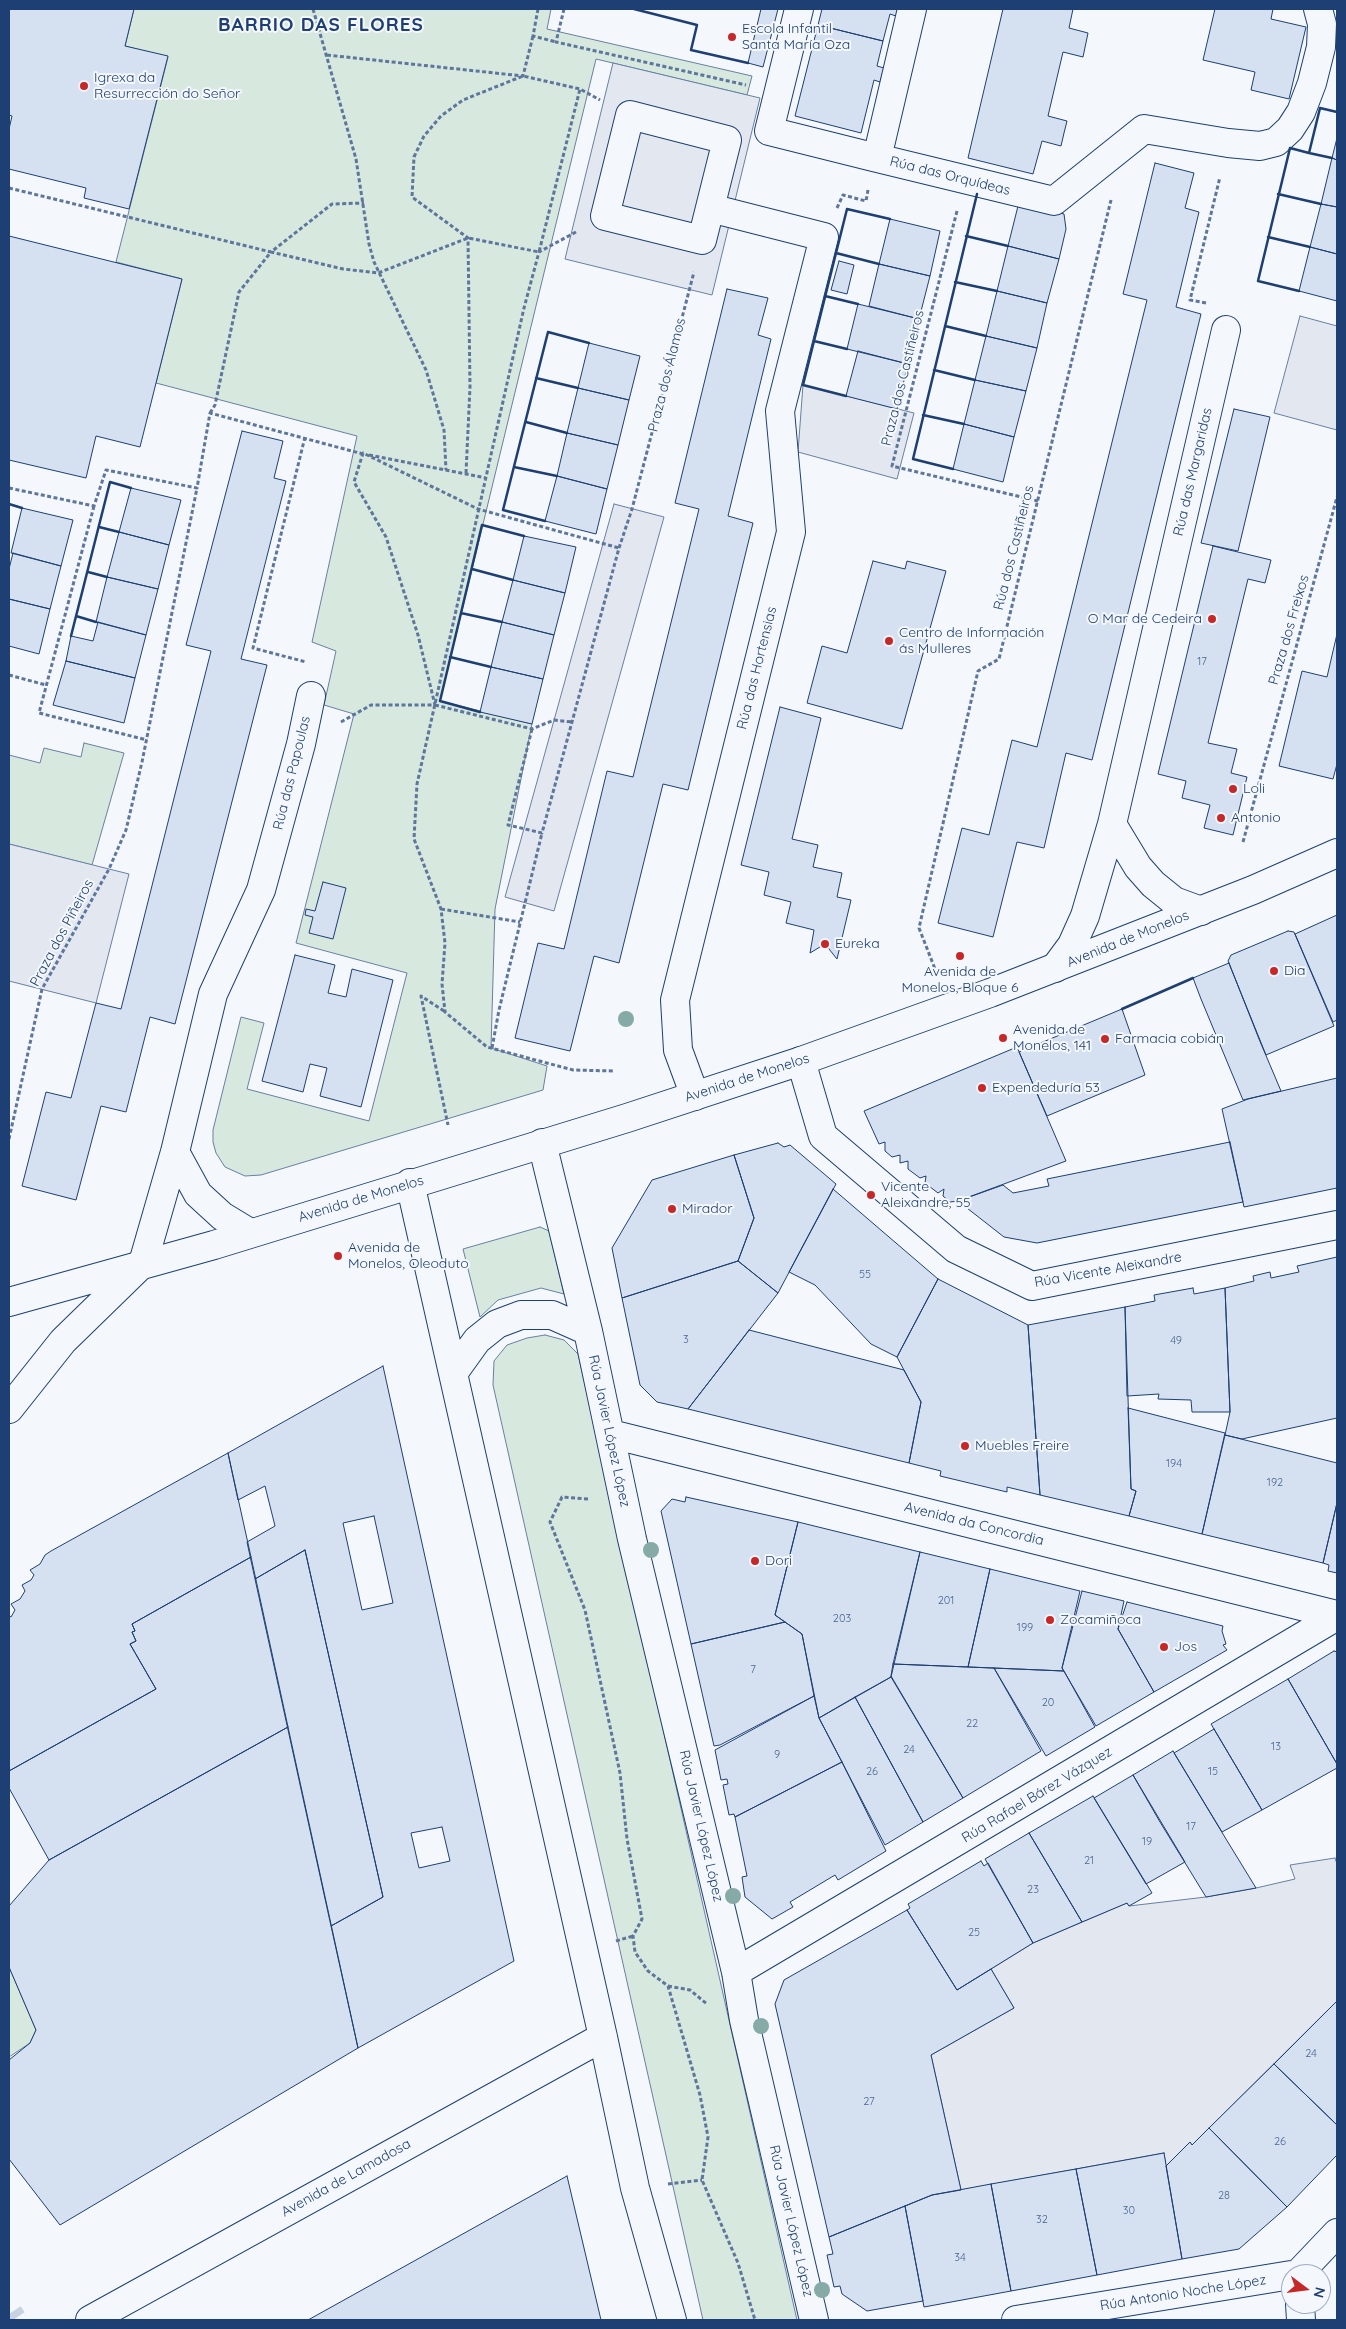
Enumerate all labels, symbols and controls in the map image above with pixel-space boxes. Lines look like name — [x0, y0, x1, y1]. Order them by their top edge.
district label: BARRIO DAS FLORES — [216, 14, 426, 36]
place label: Escola Infantil Santa María Oza — [742, 21, 850, 54]
marker: Escola Infantil Santa María Oza — [726, 31, 738, 43]
place label: Igrexa da Resurrección do Señor — [94, 70, 240, 102]
marker: Igrexa da Resurrección do Señor — [78, 80, 90, 92]
street label: Rúa das Orquídeas — [888, 153, 1012, 199]
street label: Praza dos Castiñeiros — [878, 308, 928, 448]
street label: Praza dos Álamos — [645, 316, 689, 434]
street label: Rúa das Margaridas — [1170, 406, 1216, 538]
street label: Rúa dos Castiñeiros — [990, 484, 1038, 612]
street label: Praza dos Freixos — [1265, 573, 1313, 687]
street label: Rúa das Hortensias — [734, 605, 780, 731]
place label: O Mar de Cedeira — [1088, 611, 1202, 627]
marker: O Mar de Cedeira — [1206, 613, 1218, 625]
place label: Centro de Información ás Mulleres — [899, 625, 1044, 658]
marker: Centro de Información ás Mulleres — [883, 635, 895, 647]
house number: 17 — [1197, 655, 1207, 669]
street label: Rúa das Papoulas — [270, 714, 314, 832]
place label: Loli — [1243, 781, 1265, 797]
marker: Loli — [1227, 783, 1239, 795]
place label: Antonio — [1231, 810, 1281, 826]
marker: Antonio — [1215, 812, 1227, 824]
street label: Praza dos Piñeiros — [27, 877, 97, 989]
street label: Avenida de Monelos — [1065, 907, 1191, 971]
place label: Eureka — [835, 936, 880, 952]
marker: Eureka — [819, 938, 831, 950]
marker: Avenida de Monelos, Bloque 6 — [954, 950, 966, 962]
place label: Dia — [1284, 963, 1306, 979]
place label: Avenida de Monelos, Bloque 6 — [902, 964, 1018, 996]
marker: Dia — [1268, 965, 1280, 977]
place label: Avenida de Monelos, 141 — [1013, 1022, 1091, 1054]
place label: Farmacia cobián — [1115, 1031, 1224, 1047]
marker: Avenida de Monelos, 141 — [997, 1032, 1009, 1044]
marker: Farmacia cobián — [1099, 1033, 1111, 1045]
street label: Avenida de Monelos — [683, 1050, 811, 1106]
place label: Expendeduría 53 — [992, 1080, 1100, 1096]
marker: Expendeduría 53 — [976, 1082, 988, 1094]
street label: Avenida de Monelos — [296, 1172, 426, 1226]
place label: Vicente Aleixandre, 55 — [881, 1179, 971, 1212]
marker: Vicente Aleixandre, 55 — [865, 1189, 877, 1201]
place label: Mirador — [682, 1201, 733, 1217]
marker: Mirador — [666, 1203, 678, 1215]
place label: Avenida de Monelos, Oleoduto — [348, 1240, 469, 1272]
street label: Rúa Vicente Aleixandre — [1033, 1249, 1183, 1291]
marker: Avenida de Monelos, Oleoduto — [332, 1250, 344, 1262]
house number: 55 — [859, 1268, 871, 1282]
house number: 3 — [683, 1333, 689, 1347]
house number: 49 — [1170, 1334, 1182, 1348]
street label: Rúa Javier López López — [585, 1353, 633, 1509]
place label: Muebles Freire — [975, 1438, 1069, 1454]
marker: Muebles Freire — [959, 1440, 971, 1452]
house number: 194 — [1166, 1457, 1182, 1471]
house number: 192 — [1267, 1476, 1283, 1490]
street label: Avenida da Concordia — [903, 1499, 1045, 1549]
place label: Dori — [765, 1553, 792, 1569]
marker: Dori — [749, 1555, 761, 1567]
house number: 201 — [938, 1594, 954, 1608]
house number: 203 — [833, 1612, 851, 1626]
place label: Zocamiñoca — [1060, 1612, 1141, 1628]
marker: Zocamiñoca — [1044, 1614, 1056, 1626]
house number: 199 — [1017, 1621, 1033, 1635]
place label: Jos — [1174, 1639, 1197, 1655]
marker: Jos — [1158, 1641, 1170, 1653]
house number: 7 — [750, 1663, 756, 1677]
house number: 20 — [1042, 1696, 1054, 1710]
house number: 22 — [966, 1717, 978, 1731]
house number: 13 — [1271, 1740, 1281, 1754]
house number: 24 — [903, 1743, 915, 1757]
street label: Rúa Rafael Bárez Vázquez — [959, 1743, 1115, 1847]
house number: 9 — [774, 1748, 780, 1762]
street label: Rúa Javier López López — [675, 1749, 727, 1903]
house number: 26 — [866, 1765, 878, 1779]
house number: 15 — [1208, 1765, 1218, 1779]
house number: 17 — [1186, 1820, 1196, 1834]
house number: 19 — [1142, 1835, 1152, 1849]
house number: 21 — [1084, 1854, 1094, 1868]
house number: 23 — [1027, 1883, 1039, 1897]
house number: 25 — [968, 1926, 980, 1940]
house number: 24 — [1305, 2047, 1317, 2061]
house number: 27 — [863, 2095, 875, 2109]
street label: Avenida de Lamadosa — [278, 2135, 414, 2221]
house number: 26 — [1274, 2135, 1286, 2149]
street label: Rúa Javier López López — [765, 2144, 817, 2298]
house number: 28 — [1218, 2189, 1230, 2203]
house number: 30 — [1123, 2204, 1135, 2218]
house number: 32 — [1036, 2213, 1048, 2227]
house number: 34 — [954, 2251, 966, 2265]
north arrow — [1281, 2264, 1331, 2314]
street label: Rúa Antonio Noche López — [1099, 2272, 1267, 2314]
text: N — [1309, 2285, 1330, 2300]

